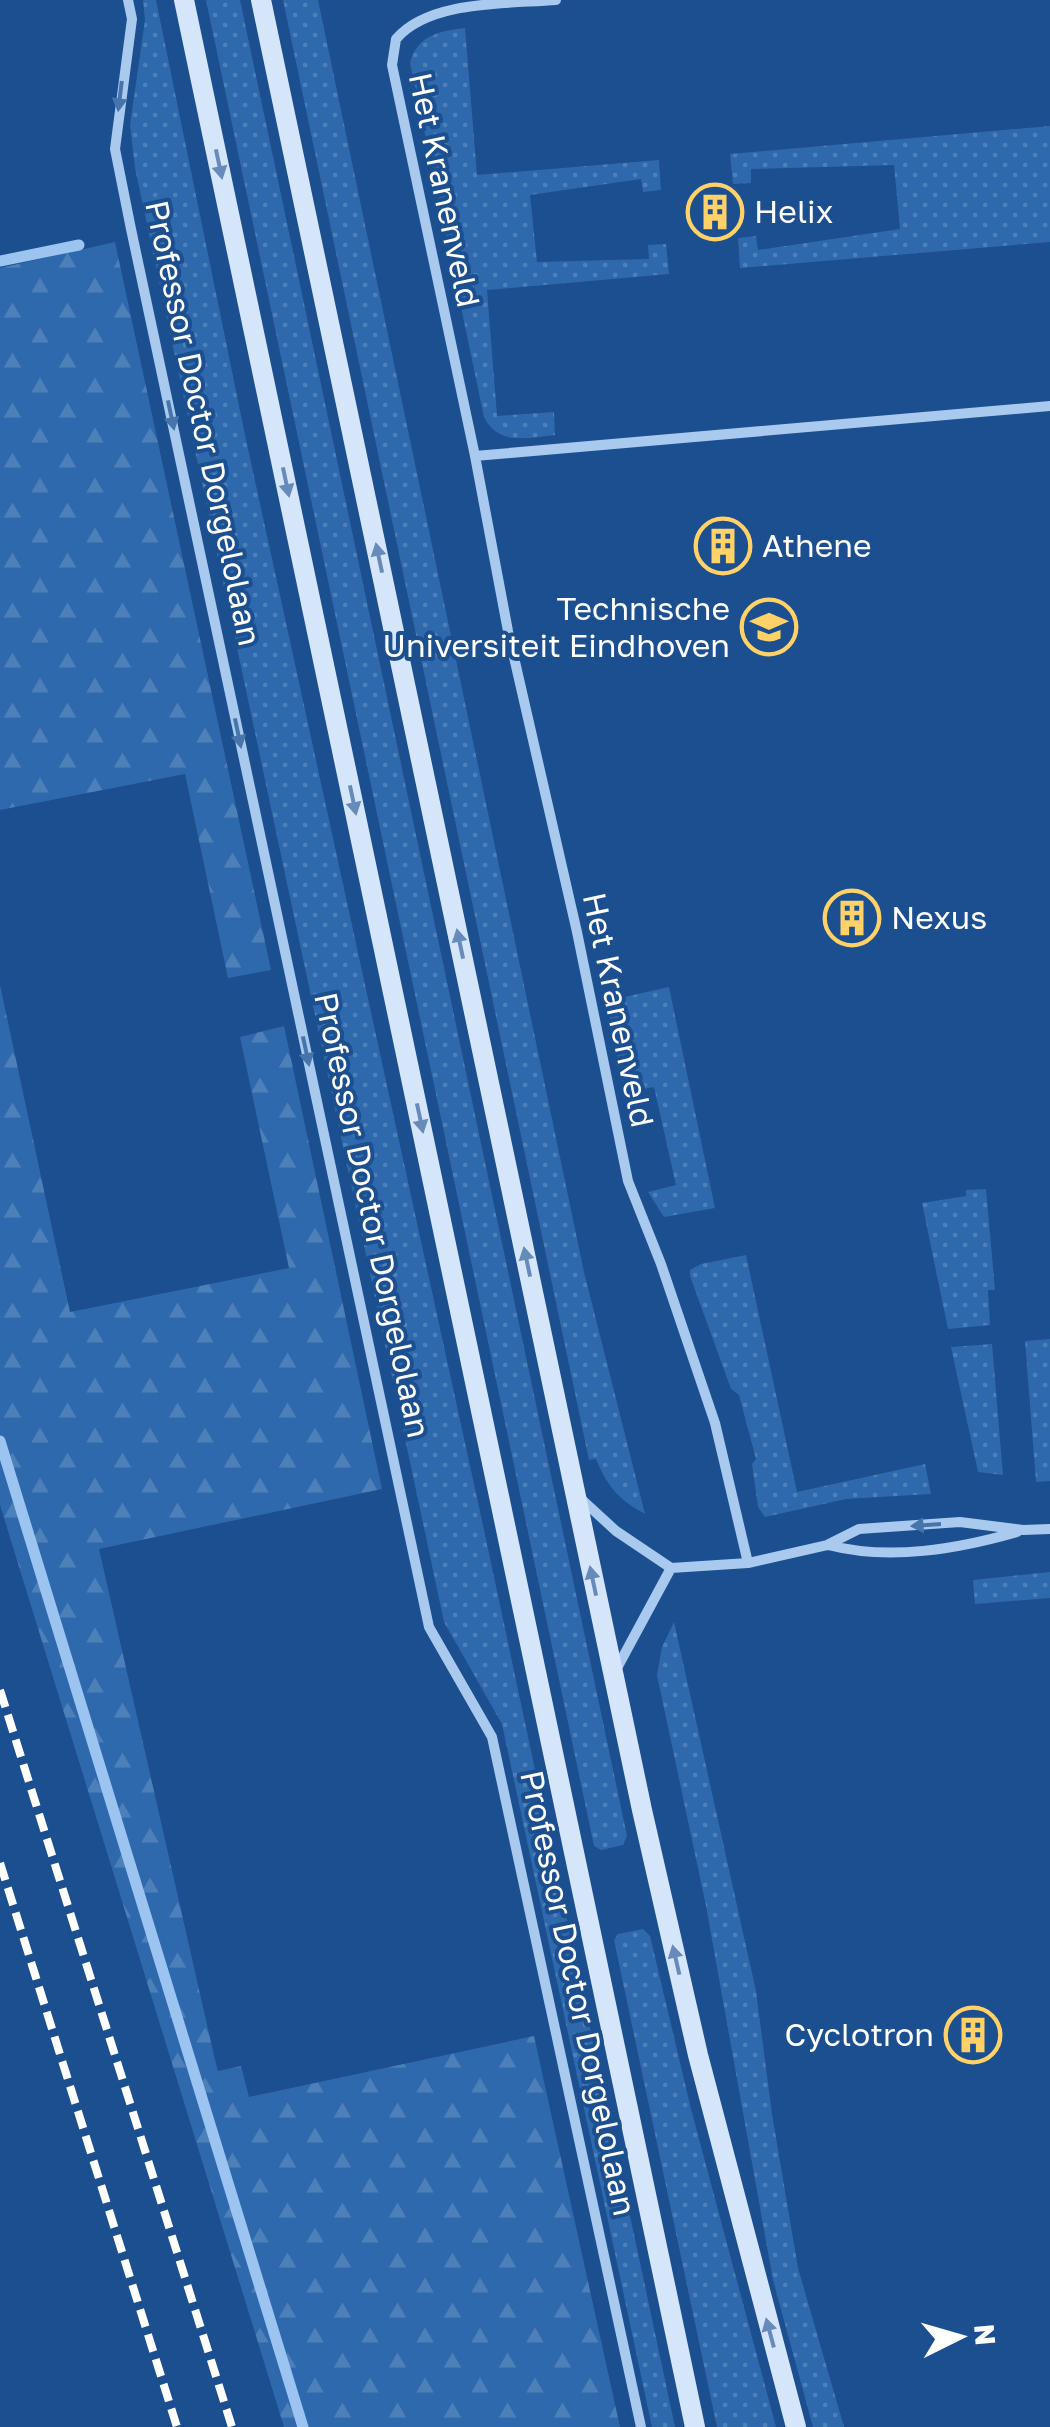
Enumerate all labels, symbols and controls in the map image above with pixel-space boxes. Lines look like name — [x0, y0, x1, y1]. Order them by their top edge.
street label: Het Kranenveld — [402, 69, 488, 311]
one-way arrow — [112, 81, 128, 113]
one-way arrow — [211, 149, 227, 180]
building icon: Helix — [685, 182, 745, 242]
place label: Helix — [754, 192, 833, 230]
street label: Professor Doctor Dorgelolaan — [138, 197, 270, 649]
one-way arrow — [163, 400, 179, 431]
one-way arrow — [278, 467, 294, 498]
building icon: Athene — [693, 516, 753, 576]
place label: Athene — [762, 526, 871, 564]
one-way arrow — [371, 542, 387, 573]
place label: Technische Universiteit Eindhoven — [383, 589, 730, 664]
school or university icon: Technische Universiteit Eindhoven — [739, 597, 799, 657]
one-way arrow — [231, 718, 247, 749]
one-way arrow — [345, 785, 361, 816]
building icon: Nexus — [822, 888, 882, 948]
street label: Het Kranenveld — [576, 889, 662, 1131]
place label: Nexus — [891, 898, 987, 936]
one-way arrow — [452, 928, 468, 959]
street label: Professor Doctor Dorgelolaan — [307, 989, 439, 1441]
one-way arrow — [299, 1036, 314, 1067]
one-way arrow — [412, 1103, 428, 1134]
one-way arrow — [518, 1247, 534, 1278]
one-way arrow — [910, 1517, 942, 1533]
one-way arrow — [585, 1565, 601, 1596]
street label: Professor Doctor Dorgelolaan — [513, 1767, 645, 2219]
one-way arrow — [668, 1944, 683, 1975]
building icon: Cyclotron — [943, 2005, 1003, 2065]
place label: Cyclotron — [785, 2015, 934, 2053]
north arrow — [910, 2287, 1010, 2387]
one-way arrow — [762, 2317, 778, 2348]
text: N — [968, 2323, 1003, 2347]

